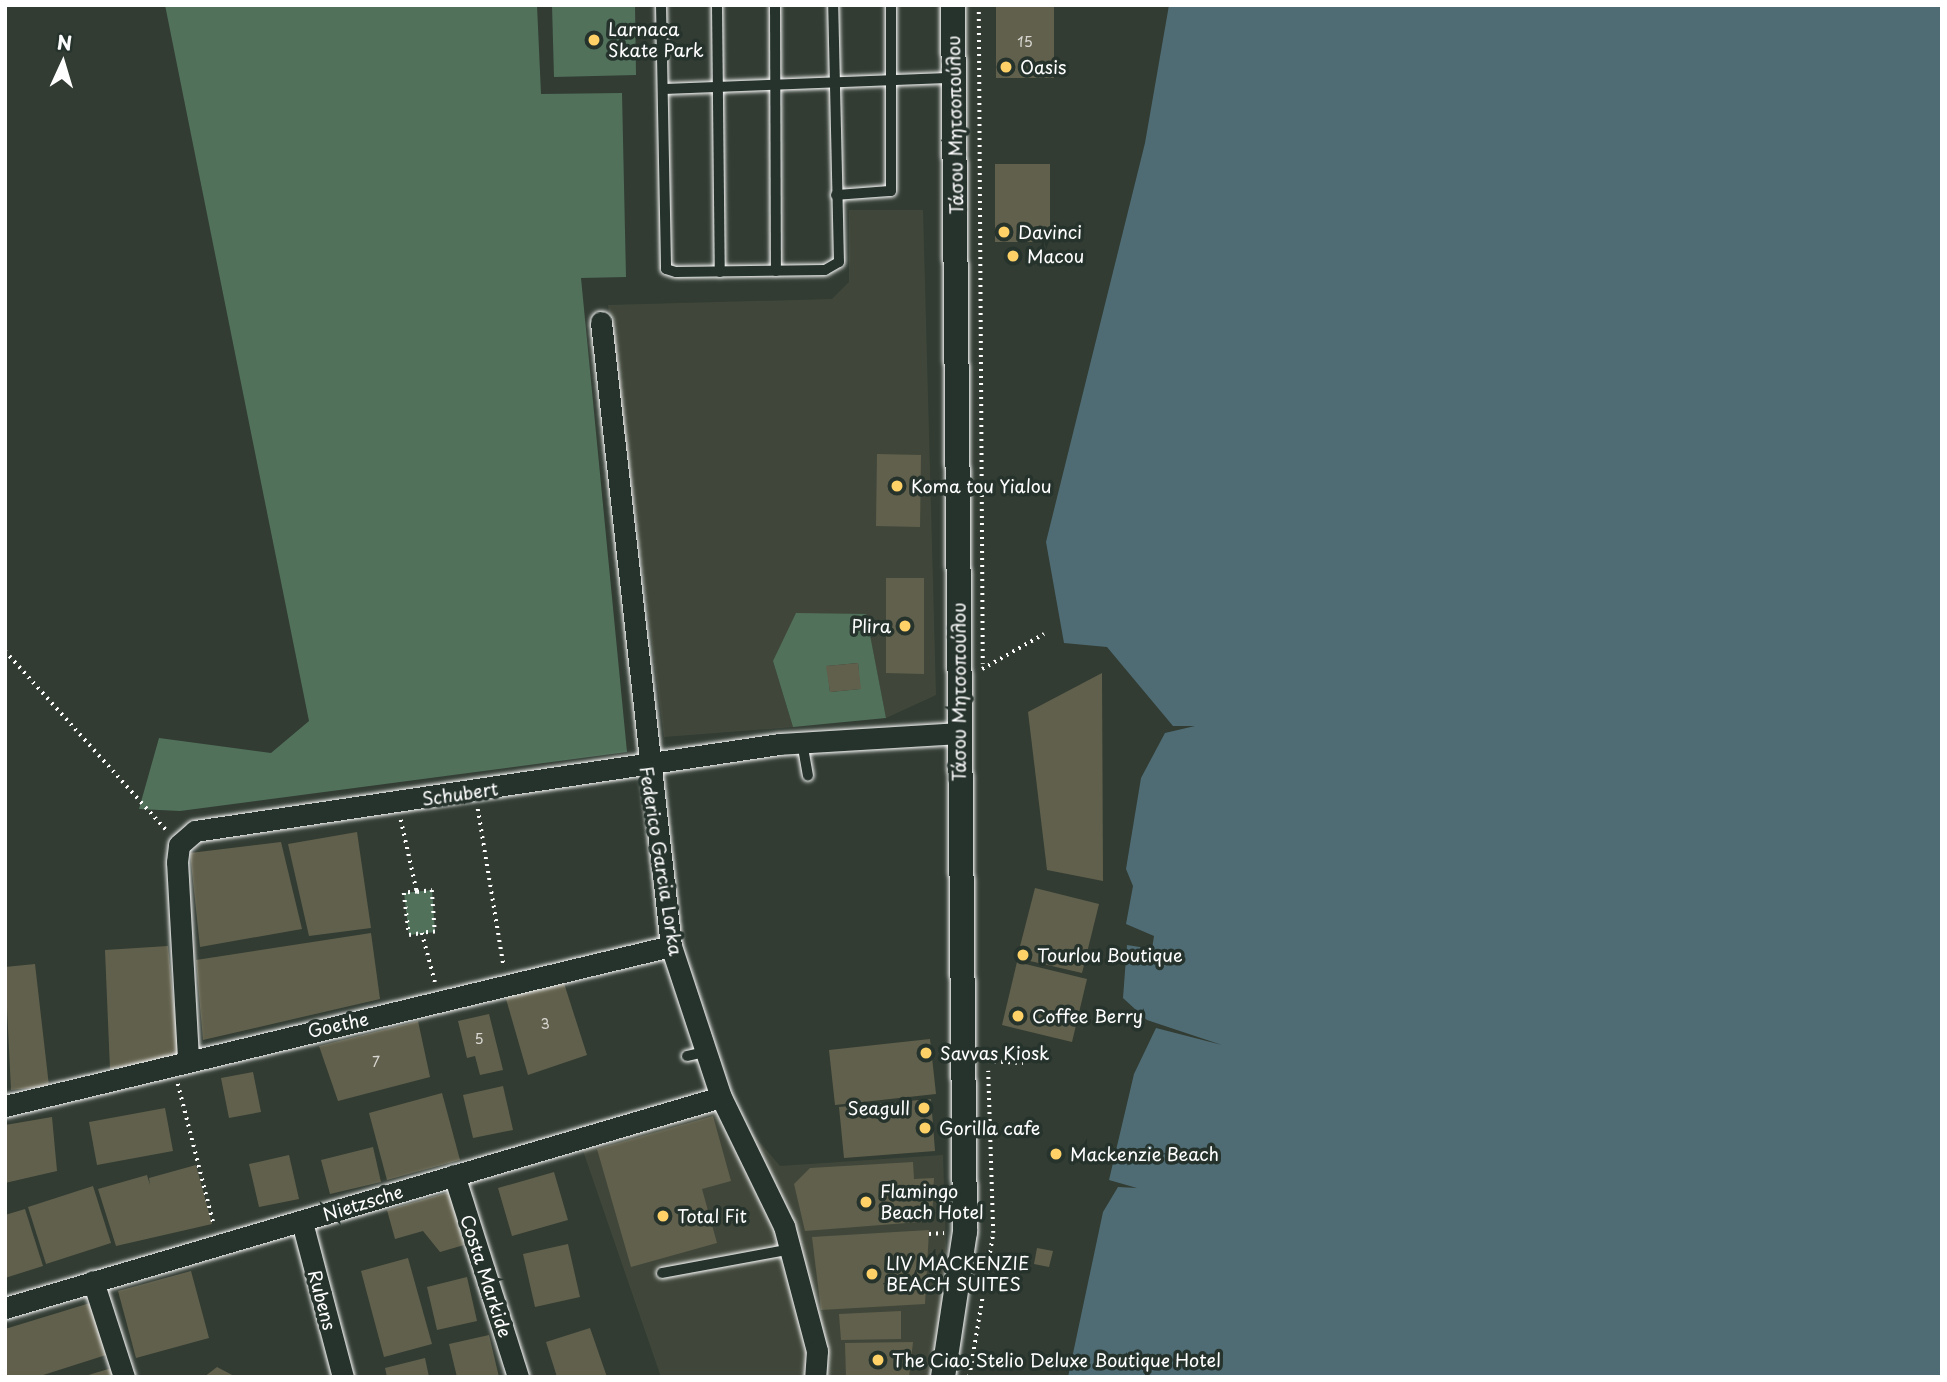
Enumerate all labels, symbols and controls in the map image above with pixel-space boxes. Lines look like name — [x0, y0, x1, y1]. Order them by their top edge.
place label: Larnaca Skate Park — [608, 19, 703, 61]
north arrow — [28, 28, 98, 98]
text: N — [56, 28, 73, 57]
marker: Larnaca Skate Park — [586, 32, 602, 48]
house number: 15 — [1017, 34, 1033, 50]
street label: Τάσου Μητσοπούλου — [943, 35, 967, 215]
place label: Oasis — [1020, 56, 1066, 78]
marker: Oasis — [998, 59, 1014, 75]
place label: Davinci — [1018, 221, 1082, 243]
marker: Davinci — [996, 224, 1012, 240]
place label: Macou — [1027, 245, 1084, 267]
marker: Macou — [1005, 248, 1021, 264]
place label: Koma tou Yialou — [911, 475, 1053, 497]
marker: Koma tou Yialou — [889, 478, 905, 494]
street label: Τάσου Μητσοπούλου — [948, 603, 970, 781]
place label: Plira — [851, 615, 891, 637]
marker: Plira — [897, 618, 913, 634]
street label: Federico Garcia Lorka — [635, 765, 687, 957]
street label: Schubert — [420, 778, 500, 810]
place label: Tourlou Boutique — [1037, 944, 1184, 966]
marker: Tourlou Boutique — [1015, 947, 1031, 963]
place label: Coffee Berry — [1032, 1005, 1144, 1027]
street label: Goethe — [306, 1008, 370, 1042]
marker: Coffee Berry — [1010, 1008, 1026, 1024]
house number: 3 — [540, 1016, 550, 1032]
house number: 5 — [474, 1031, 484, 1047]
place label: Savvas Kiosk — [940, 1042, 1050, 1064]
marker: Savvas Kiosk — [918, 1045, 934, 1061]
house number: 7 — [372, 1054, 380, 1070]
place label: Seagull — [848, 1097, 910, 1119]
marker: Seagull — [916, 1100, 932, 1116]
place label: Gorilla cafe — [939, 1117, 1040, 1139]
marker: Gorilla cafe — [917, 1120, 933, 1136]
place label: Mackenzie Beach — [1070, 1143, 1220, 1165]
marker: Mackenzie Beach — [1048, 1146, 1064, 1162]
street label: Nietzsche — [320, 1181, 406, 1225]
place label: Flamingo Beach Hotel — [880, 1181, 984, 1224]
marker: Flamingo Beach Hotel — [858, 1194, 874, 1210]
place label: Total Fit — [677, 1205, 749, 1227]
marker: Total Fit — [655, 1208, 671, 1224]
street label: Costa Markide — [456, 1212, 516, 1340]
place label: LIV MACKENZIE BEACH SUITES — [886, 1253, 1033, 1296]
marker: LIV MACKENZIE BEACH SUITES — [864, 1266, 880, 1282]
street label: Rubens — [304, 1267, 340, 1333]
place label: The Ciao Stelio Deluxe Boutique Hotel — [892, 1349, 1223, 1371]
marker: The Ciao Stelio Deluxe Boutique Hotel — [870, 1352, 886, 1368]

